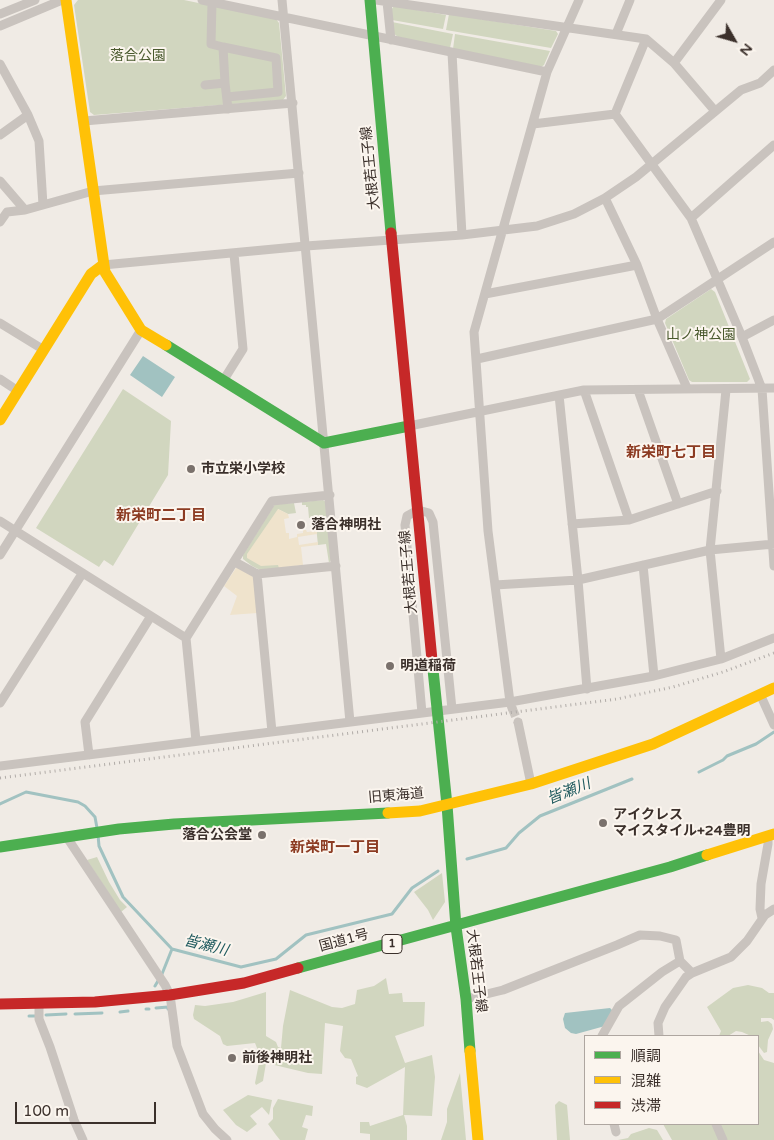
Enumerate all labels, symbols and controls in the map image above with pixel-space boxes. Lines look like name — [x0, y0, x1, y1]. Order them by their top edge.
north arrow — [709, 15, 759, 65]
text: N — [736, 40, 756, 59]
park label: 落合公園 — [110, 48, 166, 64]
street label: 大根若王子線 — [358, 125, 384, 211]
park label: 山ノ神公園 — [666, 327, 736, 343]
district label: 新栄町七丁目 — [626, 444, 716, 462]
place label: 市立栄小学校 — [201, 461, 285, 477]
marker: 市立栄小学校 — [185, 463, 197, 475]
district label: 新栄町二丁目 — [116, 507, 206, 525]
place label: 落合神明社 — [311, 517, 381, 533]
marker: 落合神明社 — [295, 519, 307, 531]
street label: 大根若王子線 — [397, 529, 421, 615]
place label: 明道稲荷 — [400, 658, 456, 674]
marker: 明道稲荷 — [384, 660, 396, 672]
water label: 皆瀬川 — [545, 775, 593, 809]
street label: 旧東海道 — [367, 785, 425, 807]
place label: アイクレス マイスタイル+24豊明 — [613, 807, 750, 840]
marker: アイクレス マイスタイル+24豊明 — [597, 817, 609, 829]
place label: 落合公会堂 — [182, 827, 252, 843]
marker: 落合公会堂 — [256, 829, 268, 841]
district label: 新栄町一丁目 — [290, 839, 380, 857]
street label: 国道1号 — [317, 926, 371, 956]
street label: 大根若王子線 — [463, 928, 489, 1014]
water label: 皆瀬川 — [182, 932, 230, 960]
road number: 1 — [382, 934, 402, 954]
legend — [584, 1035, 759, 1125]
text: 順調 — [631, 1047, 661, 1065]
place label: 前後神明社 — [242, 1050, 312, 1066]
marker: 前後神明社 — [226, 1052, 238, 1064]
text: 混雑 — [631, 1072, 661, 1090]
scale bar — [18, 1092, 159, 1124]
text: 渋滞 — [631, 1097, 661, 1115]
text: 100 m — [23, 1102, 69, 1120]

